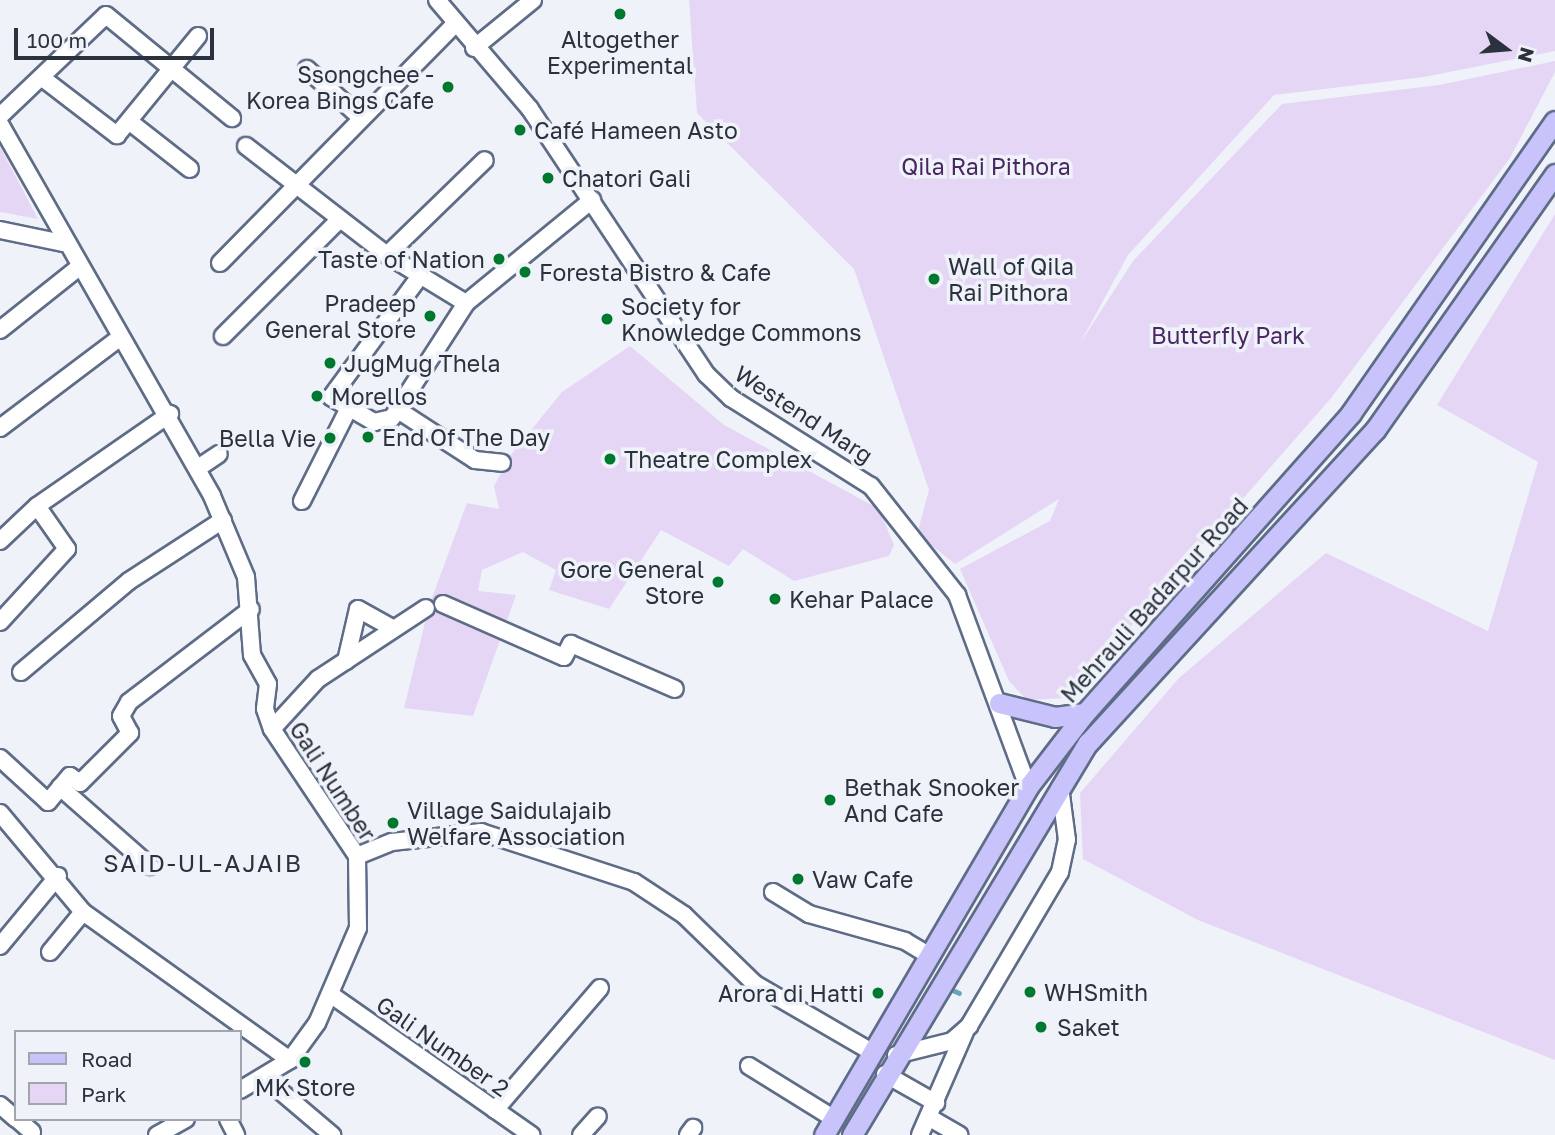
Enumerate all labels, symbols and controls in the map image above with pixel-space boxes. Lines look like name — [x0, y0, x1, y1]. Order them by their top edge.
marker: Altogether Experimental — [612, 6, 628, 22]
scale bar — [18, 14, 217, 58]
north arrow — [1471, 14, 1541, 84]
place label: Altogether Experimental — [547, 25, 693, 79]
text: 100 m — [27, 27, 87, 53]
text: N — [1514, 45, 1540, 65]
place label: Ssongchee - Korea Bings Cafe — [246, 60, 434, 114]
marker: Ssongchee - Korea Bings Cafe — [440, 79, 456, 95]
place label: Café Hameen Asto — [534, 116, 738, 144]
marker: Café Hameen Asto — [512, 122, 528, 138]
park label: Qila Rai Pithora — [901, 152, 1071, 180]
place label: Chatori Gali — [562, 164, 691, 192]
marker: Chatori Gali — [540, 170, 556, 186]
place label: Taste of Nation — [318, 245, 485, 273]
marker: Taste of Nation — [491, 251, 507, 267]
place label: Wall of Qila Rai Pithora — [948, 252, 1074, 306]
place label: Foresta Bistro & Cafe — [539, 258, 771, 286]
marker: Foresta Bistro & Cafe — [517, 264, 533, 280]
marker: Wall of Qila Rai Pithora — [926, 271, 942, 287]
place label: Pradeep General Store — [265, 289, 416, 343]
place label: Society for Knowledge Commons — [621, 292, 861, 346]
marker: Pradeep General Store — [422, 308, 438, 324]
marker: Society for Knowledge Commons — [599, 311, 615, 327]
park label: Butterfly Park — [1151, 321, 1305, 349]
place label: JugMug Thela — [344, 349, 501, 377]
marker: JugMug Thela — [322, 355, 338, 371]
street label: Westend Marg — [730, 359, 878, 469]
place label: Morellos — [331, 382, 427, 410]
marker: Morellos — [309, 388, 325, 404]
place label: End Of The Day — [382, 423, 550, 451]
place label: Bella Vie — [219, 424, 316, 452]
marker: End Of The Day — [360, 429, 376, 445]
marker: Bella Vie — [322, 430, 338, 446]
place label: Theatre Complex — [624, 445, 812, 473]
marker: Theatre Complex — [602, 451, 618, 467]
street label: Mehrauli Badarpur Road — [1055, 492, 1253, 708]
place label: Gore General Store — [560, 555, 704, 609]
marker: Gore General Store — [710, 574, 726, 590]
place label: Kehar Palace — [789, 585, 934, 613]
marker: Kehar Palace — [767, 591, 783, 607]
street label: Gali Number — [284, 716, 382, 846]
place label: Bethak Snooker And Cafe — [844, 773, 1019, 827]
marker: Bethak Snooker And Cafe — [822, 792, 838, 808]
place label: Village Saidulajaib Welfare Association — [407, 796, 625, 850]
marker: Village Saidulajaib Welfare Association — [385, 815, 401, 831]
district label: SAID-UL-AJAIB — [105, 849, 301, 877]
place label: Vaw Cafe — [812, 865, 913, 893]
marker: Vaw Cafe — [790, 871, 806, 887]
place label: WHSmith — [1044, 978, 1148, 1006]
place label: Arora di Hatti — [718, 979, 864, 1007]
marker: WHSmith — [1022, 984, 1038, 1000]
marker: Arora di Hatti — [870, 985, 886, 1001]
street label: Gali Number 2 — [371, 990, 515, 1102]
place label: Saket — [1057, 1013, 1120, 1041]
marker: Saket — [1031, 1017, 1051, 1037]
legend — [14, 1030, 242, 1121]
text: Road — [81, 1046, 132, 1072]
marker: MK Store — [297, 1054, 313, 1070]
place label: MK Store — [255, 1073, 355, 1101]
text: Park — [81, 1081, 126, 1107]

